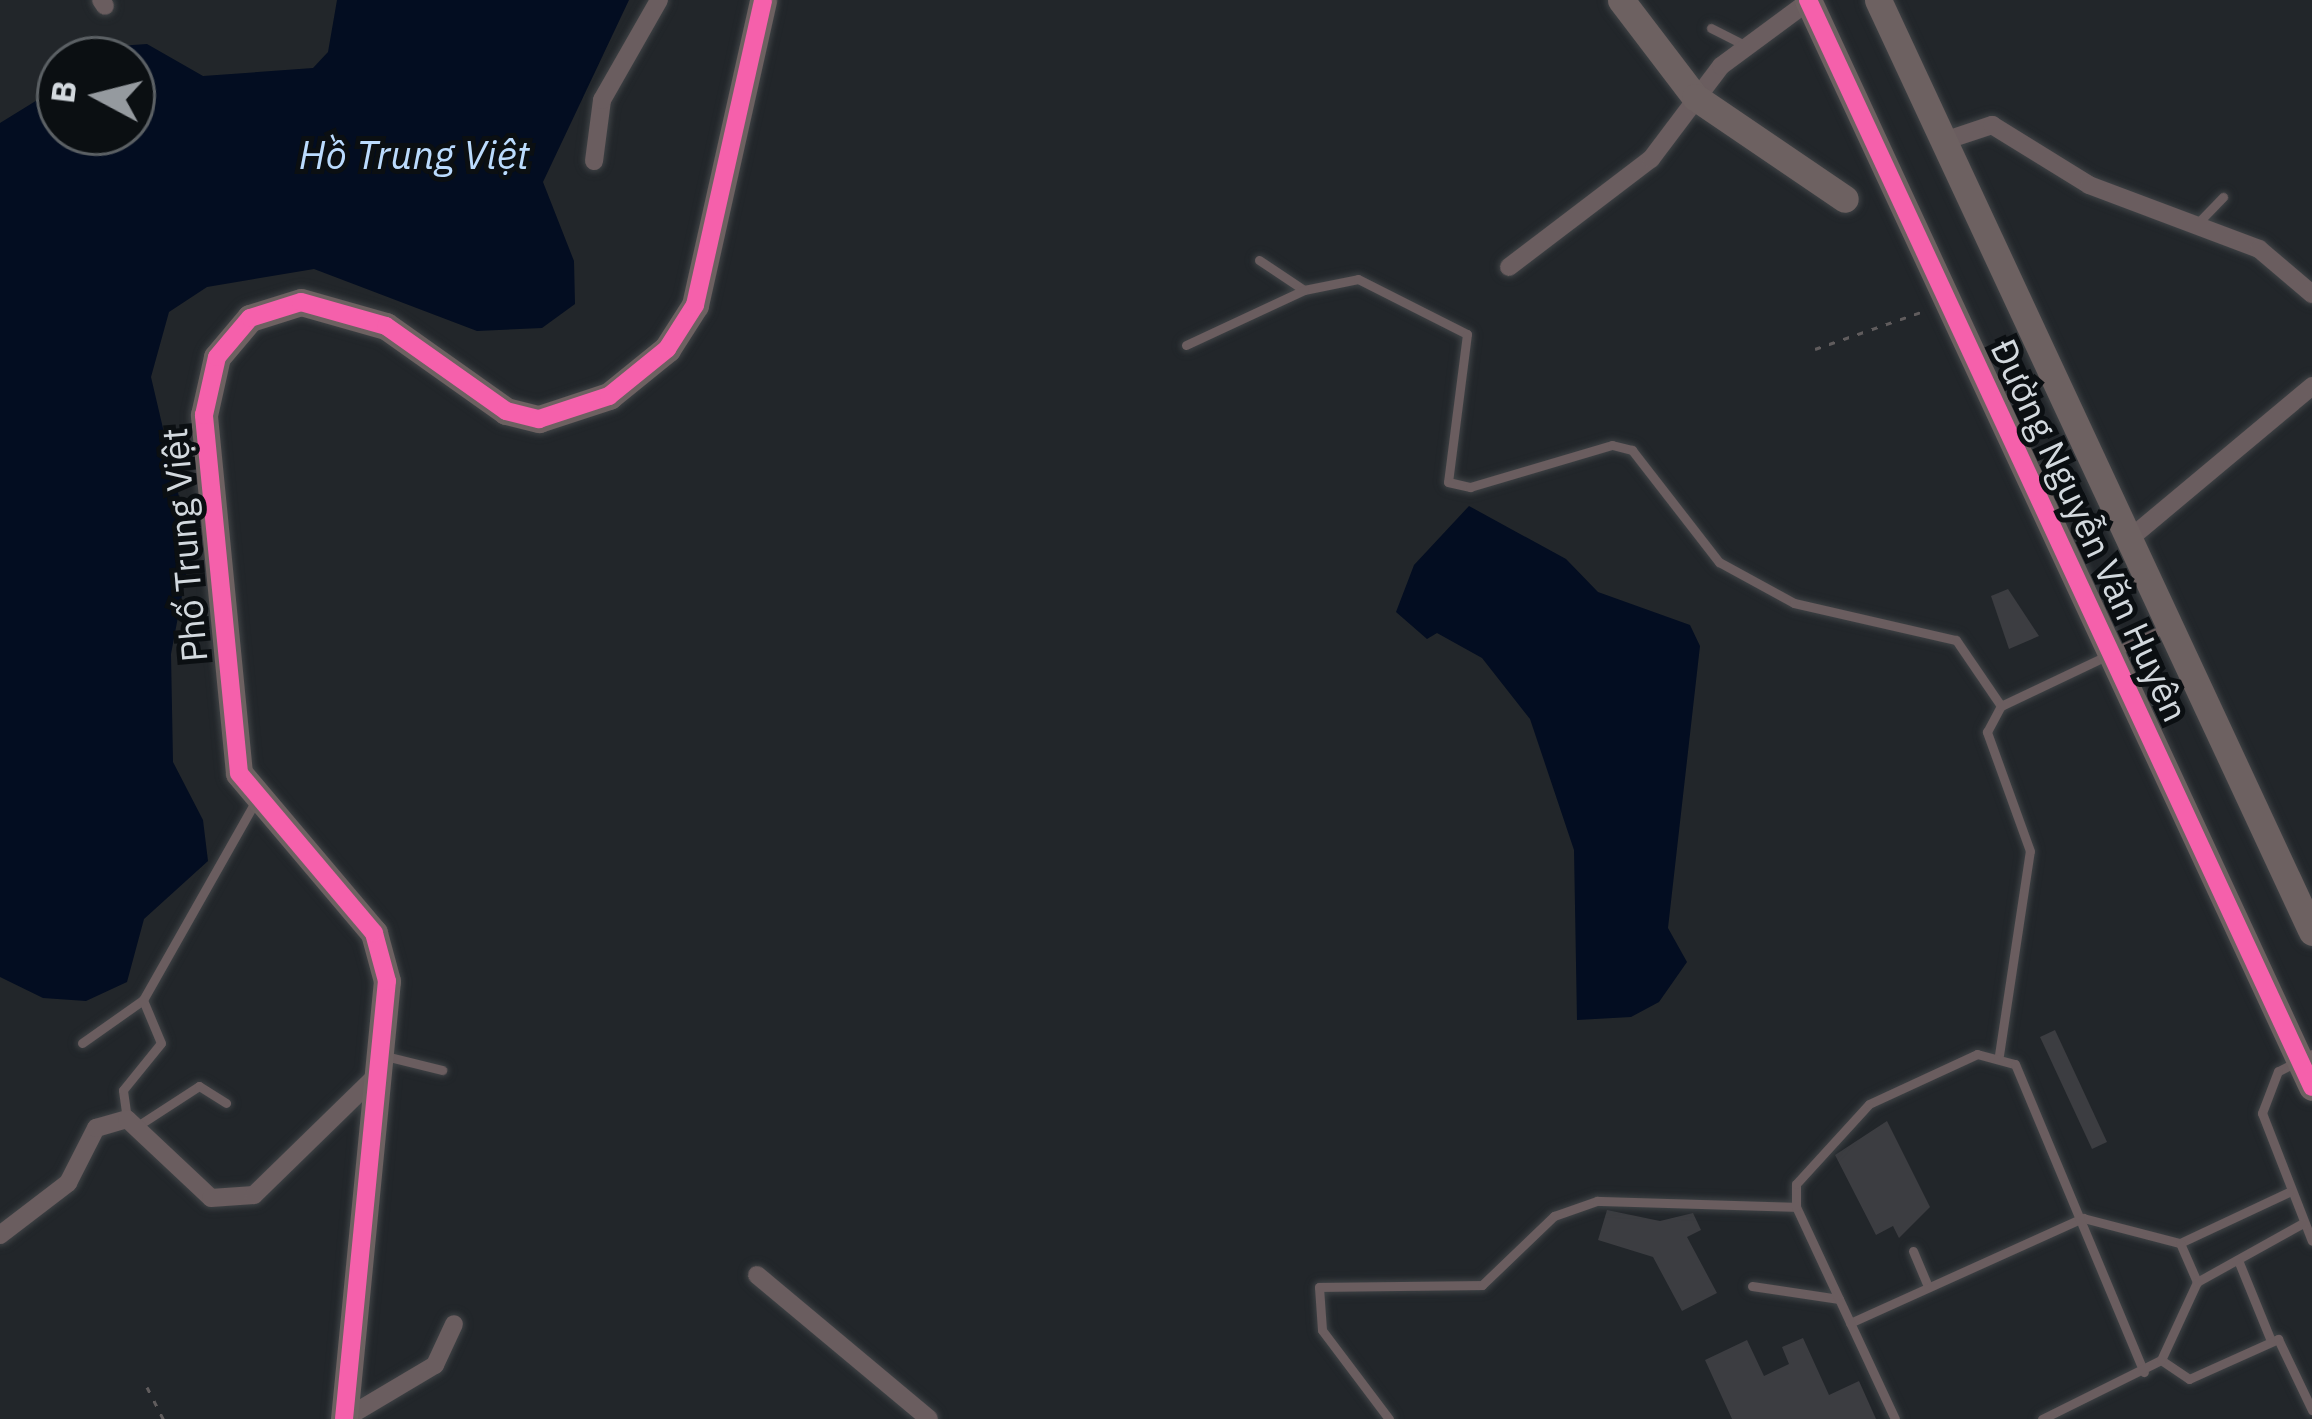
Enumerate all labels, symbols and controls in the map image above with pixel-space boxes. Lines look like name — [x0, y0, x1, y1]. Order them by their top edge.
north arrow — [36, 36, 156, 156]
text: B — [40, 78, 85, 105]
water label: Hồ Trung Việt — [299, 132, 529, 178]
street label: Đường Nguyễn Văn Huyên — [1982, 332, 2198, 728]
street label: Phố Trung Việt — [152, 426, 216, 664]

